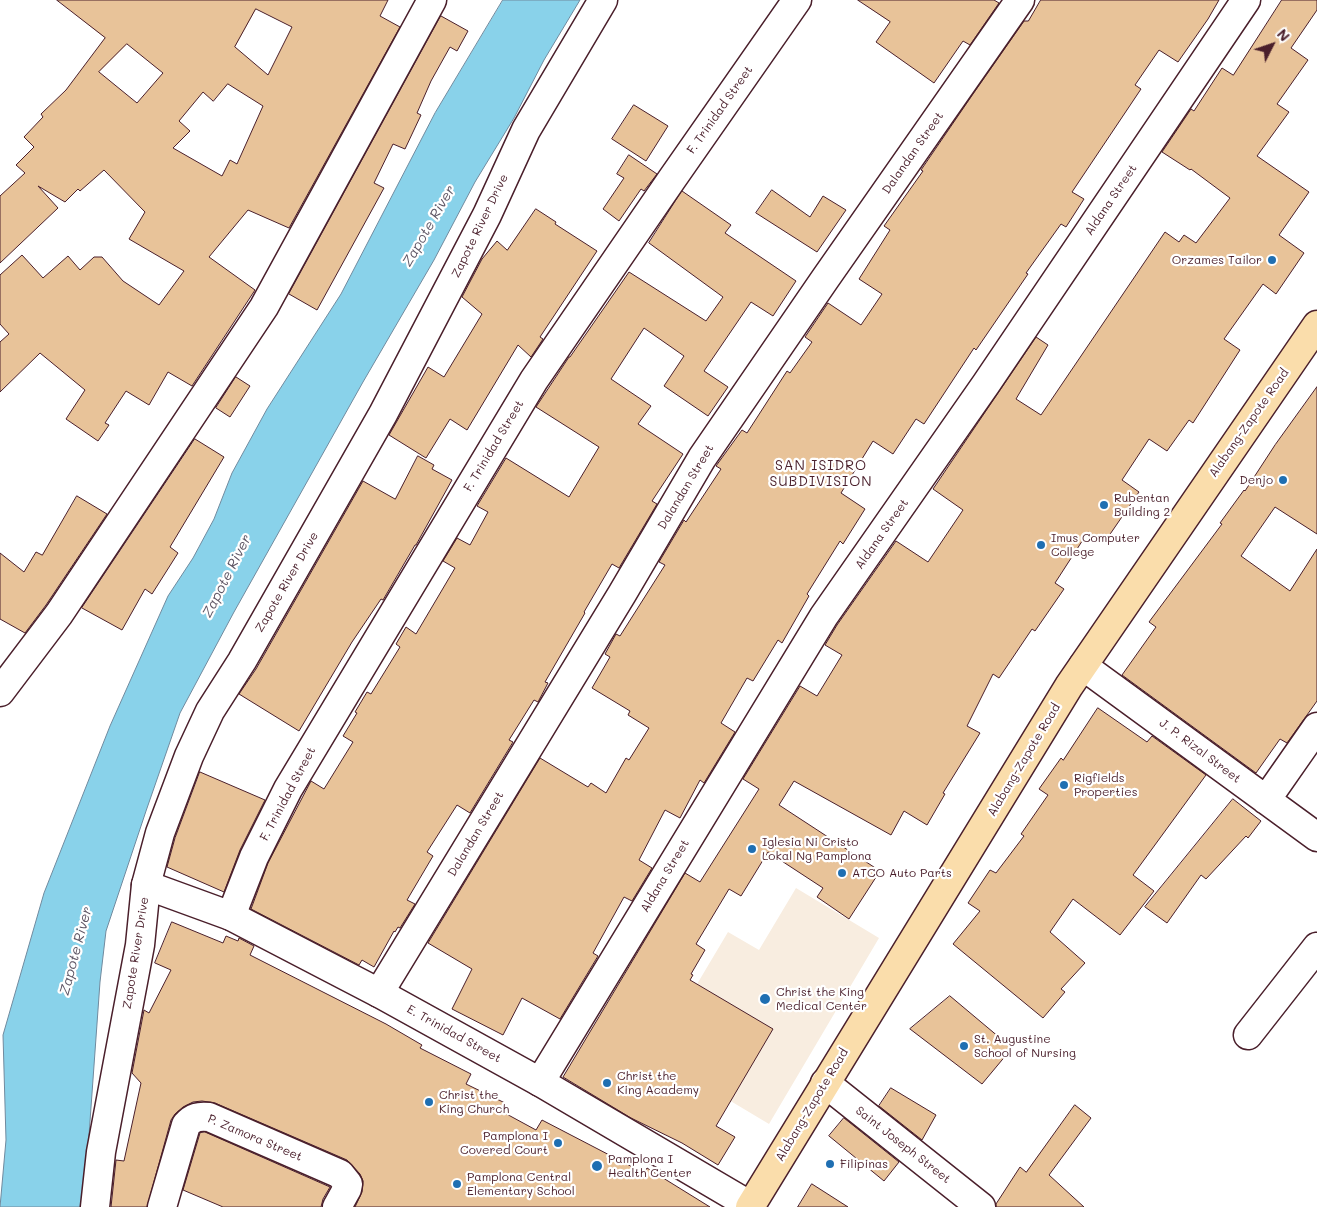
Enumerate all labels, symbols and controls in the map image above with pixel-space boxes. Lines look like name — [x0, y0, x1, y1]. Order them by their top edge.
north arrow — [1247, 20, 1297, 70]
text: N — [1273, 25, 1294, 45]
street label: F. Trinidad Street — [684, 63, 756, 157]
street label: Dalandan Street — [879, 109, 947, 197]
street label: Aldana Street — [1082, 162, 1140, 238]
street label: Zapote River Drive — [449, 172, 511, 280]
water label: Zapote River — [399, 183, 459, 269]
place label: Orzames Tailor — [1172, 253, 1262, 267]
marker: Orzames Tailor — [1266, 254, 1278, 266]
street label: Alabang-Zapote Road — [1206, 366, 1292, 480]
street label: F. Trinidad Street — [461, 398, 527, 494]
street label: Dalandan Street — [655, 442, 717, 532]
district label: SAN ISIDRO SUBDIVISION — [768, 458, 874, 491]
place label: Denjo — [1240, 473, 1273, 487]
marker: Denjo — [1277, 474, 1289, 486]
place label: Rubentan Building 2 — [1114, 491, 1170, 519]
street label: Aldana Street — [852, 496, 912, 572]
marker: Rubentan Building 2 — [1098, 499, 1110, 511]
street label: Zapote River Drive — [252, 529, 322, 635]
place label: Imus Computer College — [1051, 531, 1140, 559]
water label: Zapote River — [199, 532, 255, 620]
marker: Imus Computer College — [1035, 539, 1047, 551]
street label: Alabang-Zapote Road — [985, 701, 1063, 819]
street label: J. P. Rizal Street — [1157, 716, 1243, 786]
street label: F. Trinidad Street — [257, 745, 319, 843]
place label: Rigfields Properties — [1074, 771, 1138, 799]
marker: Rigfields Properties — [1058, 779, 1070, 791]
street label: Dalandan Street — [445, 789, 507, 879]
place label: Iglesia Ni Cristo Lokal Ng Pamplona — [762, 835, 872, 863]
street label: Aldana Street — [638, 837, 692, 915]
marker: Iglesia Ni Cristo Lokal Ng Pamplona — [746, 843, 758, 855]
place label: ATCO Auto Parts — [852, 866, 952, 880]
marker: ATCO Auto Parts — [836, 867, 848, 879]
street label: Zapote River Drive — [120, 896, 152, 1010]
water label: Zapote River — [56, 905, 96, 997]
place label: Christ the King Medical Center — [776, 985, 867, 1013]
marker: Christ the King Medical Center — [758, 992, 772, 1006]
street label: E. Trinidad Street — [404, 1002, 504, 1066]
place label: St. Augustine School of Nursing — [974, 1032, 1076, 1060]
marker: St. Augustine School of Nursing — [958, 1040, 970, 1052]
street label: Alabang-Zapote Road — [773, 1046, 851, 1164]
place label: Christ the King Academy — [617, 1069, 699, 1097]
marker: Christ the King Academy — [601, 1077, 613, 1089]
place label: Christ the King Church — [439, 1088, 509, 1116]
marker: Christ the King Church — [423, 1096, 435, 1108]
street label: Saint Joseph Street — [853, 1103, 953, 1187]
street label: P. Zamora Street — [206, 1112, 304, 1164]
place label: Pamplona I Covered Court — [460, 1129, 548, 1157]
marker: Pamplona I Covered Court — [552, 1137, 564, 1149]
place label: Pamplona I Health Center — [608, 1152, 692, 1180]
place label: Filipinas — [840, 1157, 888, 1171]
marker: Filipinas — [824, 1158, 836, 1170]
marker: Pamplona I Health Center — [590, 1159, 604, 1173]
place label: Pamplona Central Elementary School — [467, 1170, 575, 1198]
marker: Pamplona Central Elementary School — [451, 1178, 463, 1190]

